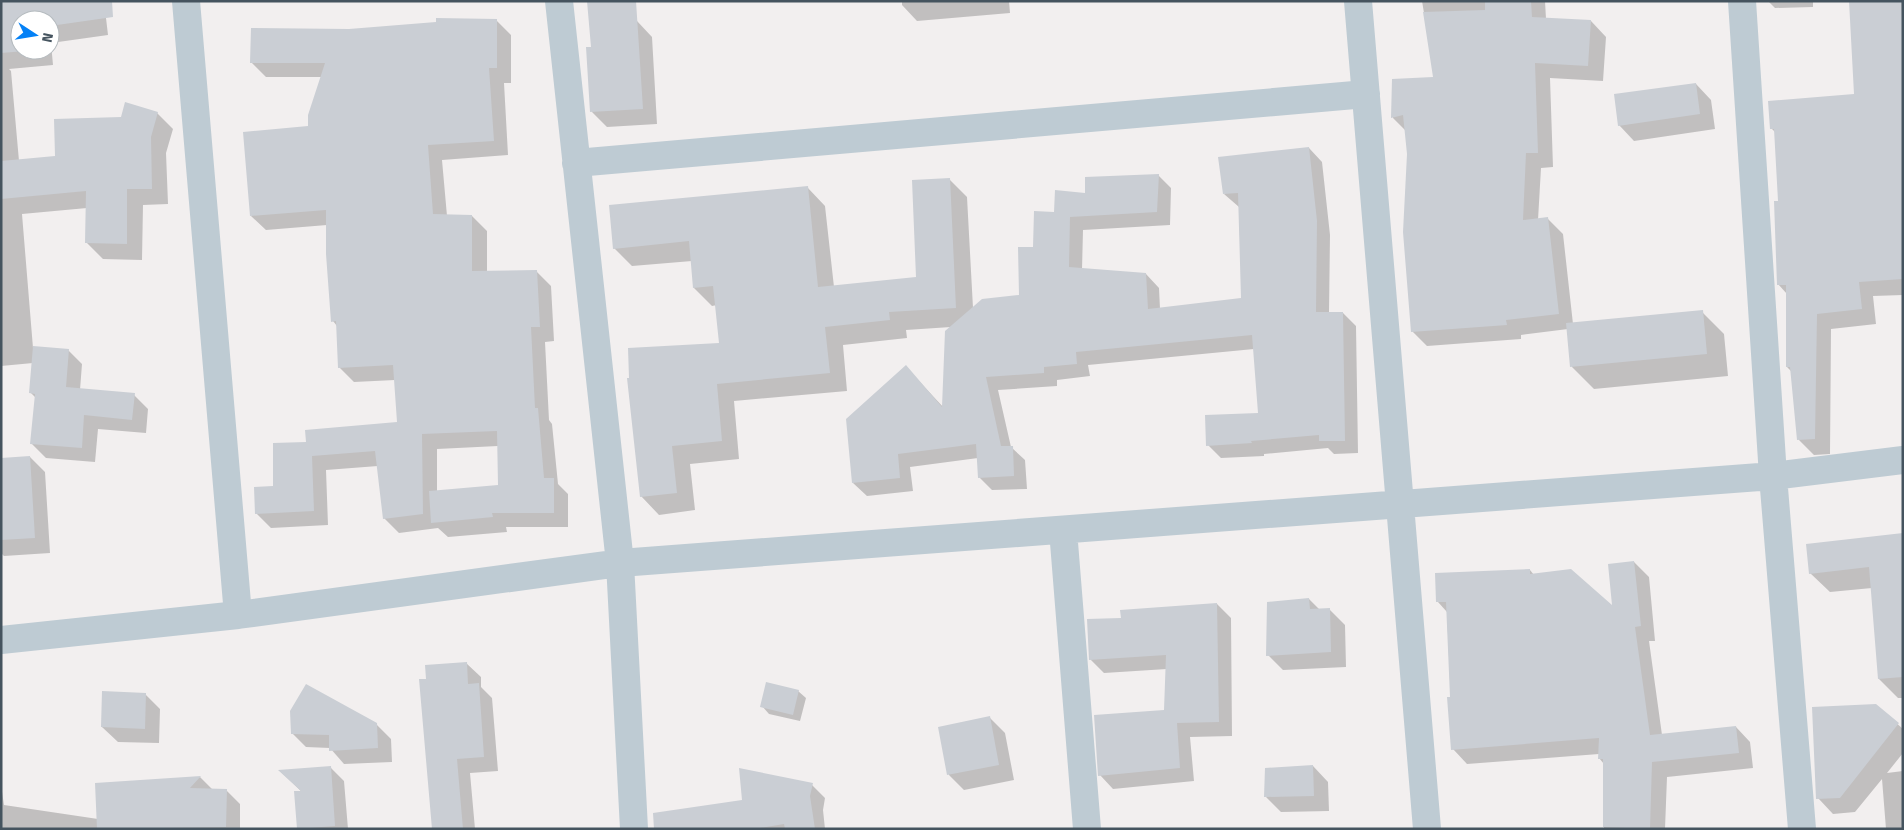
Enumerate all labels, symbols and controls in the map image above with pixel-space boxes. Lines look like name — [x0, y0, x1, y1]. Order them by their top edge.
north arrow — [10, 10, 60, 60]
text: N — [38, 31, 57, 44]

